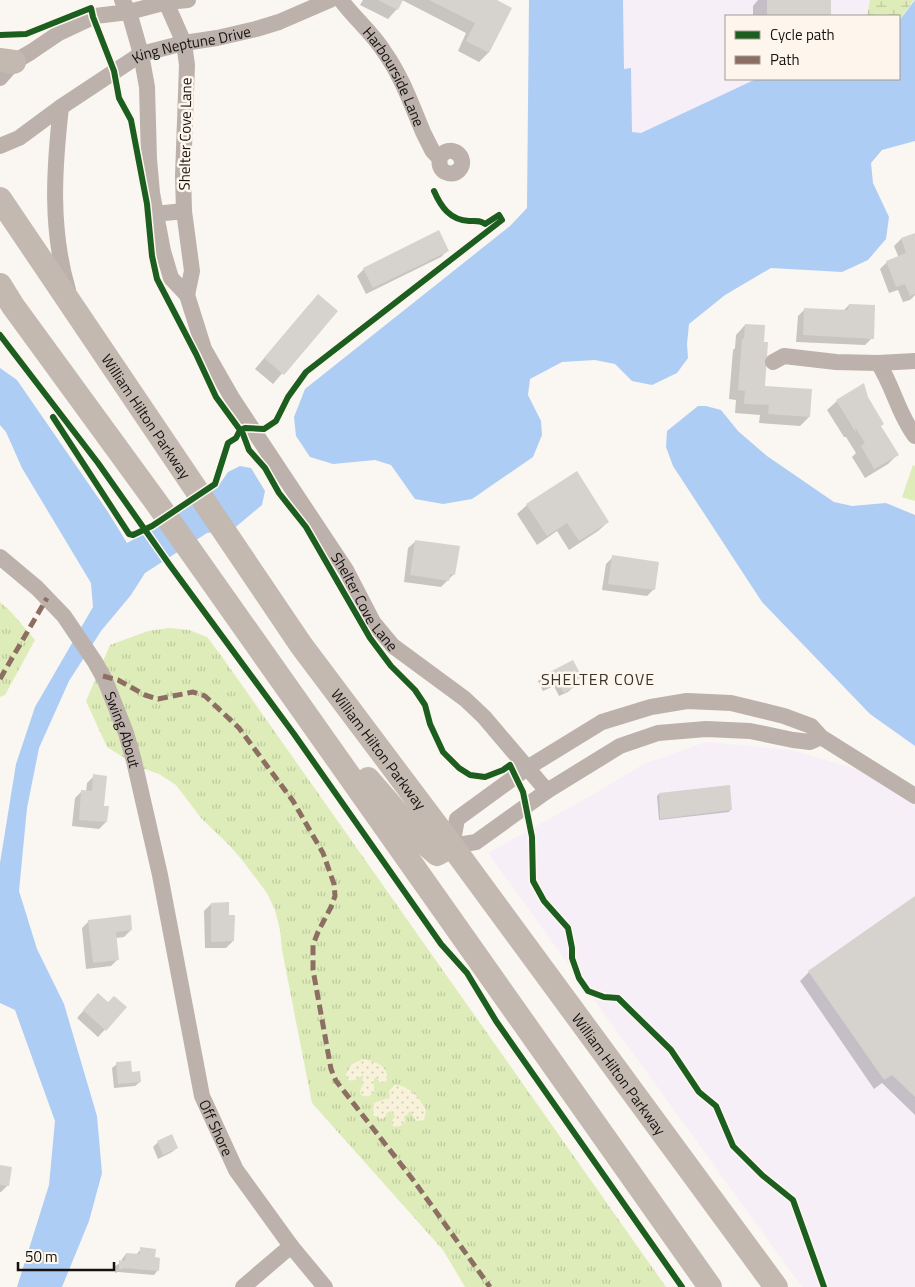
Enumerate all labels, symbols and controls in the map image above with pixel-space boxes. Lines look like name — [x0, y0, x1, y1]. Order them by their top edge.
legend — [725, 15, 900, 80]
street label: King Neptune Drive — [127, 19, 253, 69]
street label: Harbourside Lane — [358, 21, 431, 130]
text: Cycle path — [770, 23, 835, 46]
text: Path — [770, 48, 800, 71]
street label: Shelter Cove Lane — [173, 77, 197, 191]
street label: William Hilton Parkway — [96, 349, 197, 483]
street label: Shelter Cove Lane — [326, 547, 404, 656]
district label: SHELTER COVE — [541, 667, 655, 691]
street label: William Hilton Parkway — [326, 683, 432, 814]
street label: Swing About — [99, 688, 147, 771]
street label: William Hilton Parkway — [567, 1008, 672, 1140]
street label: Off Shore — [194, 1096, 239, 1160]
scale bar — [18, 1240, 114, 1272]
text: 50 m — [25, 1245, 58, 1268]

